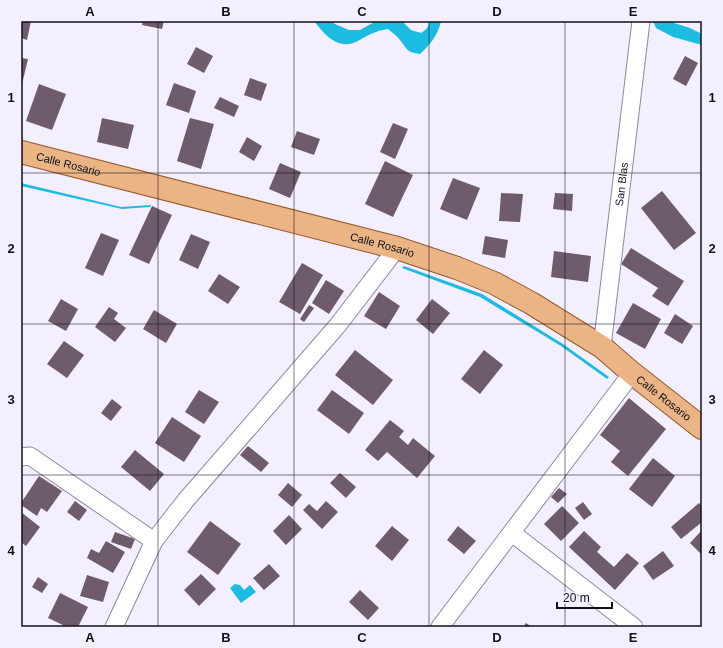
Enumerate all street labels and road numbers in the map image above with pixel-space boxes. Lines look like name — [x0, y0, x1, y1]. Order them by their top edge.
street label: Calle Rosario — [35, 150, 102, 178]
street label: San Blas — [613, 161, 630, 207]
street label: Calle Rosario — [349, 230, 416, 259]
street label: Calle Rosario — [634, 373, 694, 423]

